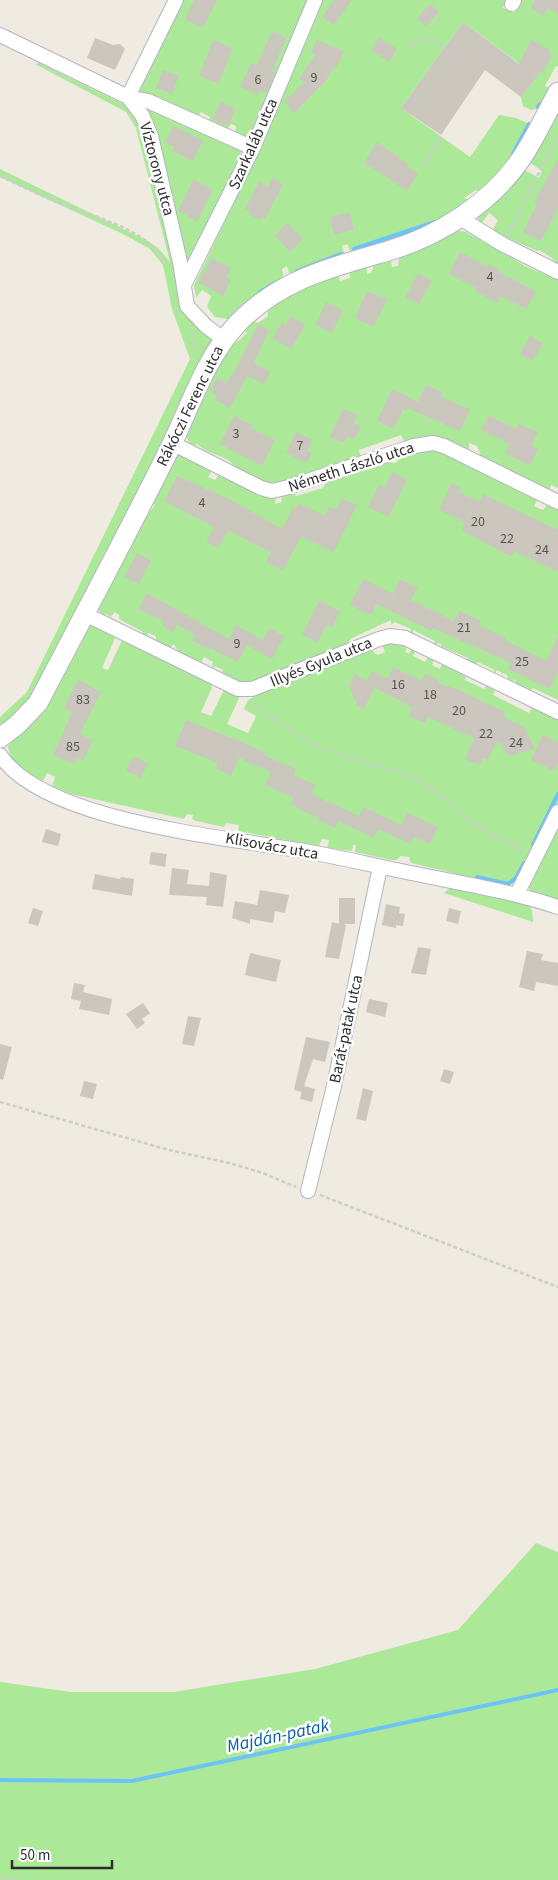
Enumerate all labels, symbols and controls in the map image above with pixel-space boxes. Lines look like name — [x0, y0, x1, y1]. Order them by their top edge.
house number: 9 — [311, 68, 318, 88]
house number: 6 — [255, 70, 262, 90]
street label: Szarkaláb utca — [223, 95, 283, 193]
street label: Víztorony utca — [134, 120, 180, 218]
house number: 4 — [487, 267, 494, 287]
street label: Rákóczi Ferenc utca — [151, 342, 229, 470]
house number: 3 — [233, 424, 240, 444]
street label: Németh László utca — [285, 436, 417, 498]
house number: 7 — [297, 436, 304, 456]
house number: 4 — [199, 493, 206, 513]
house number: 20 — [471, 512, 485, 532]
house number: 22 — [500, 529, 514, 549]
house number: 24 — [535, 540, 549, 560]
house number: 21 — [457, 618, 471, 638]
street label: Illyés Gyula utca — [267, 632, 375, 692]
house number: 9 — [234, 634, 241, 654]
house number: 25 — [515, 652, 529, 672]
house number: 16 — [391, 675, 405, 695]
house number: 18 — [423, 685, 437, 705]
house number: 83 — [76, 690, 90, 710]
house number: 20 — [452, 701, 466, 721]
house number: 22 — [479, 724, 493, 744]
house number: 24 — [509, 733, 523, 753]
house number: 85 — [66, 737, 80, 757]
street label: Klisovácz utca — [224, 827, 320, 865]
street label: Barát-patak utca — [324, 973, 368, 1085]
water label: Majdán-patak — [225, 1713, 332, 1759]
scale bar — [12, 1838, 112, 1870]
text: 50 m — [20, 1845, 50, 1866]

